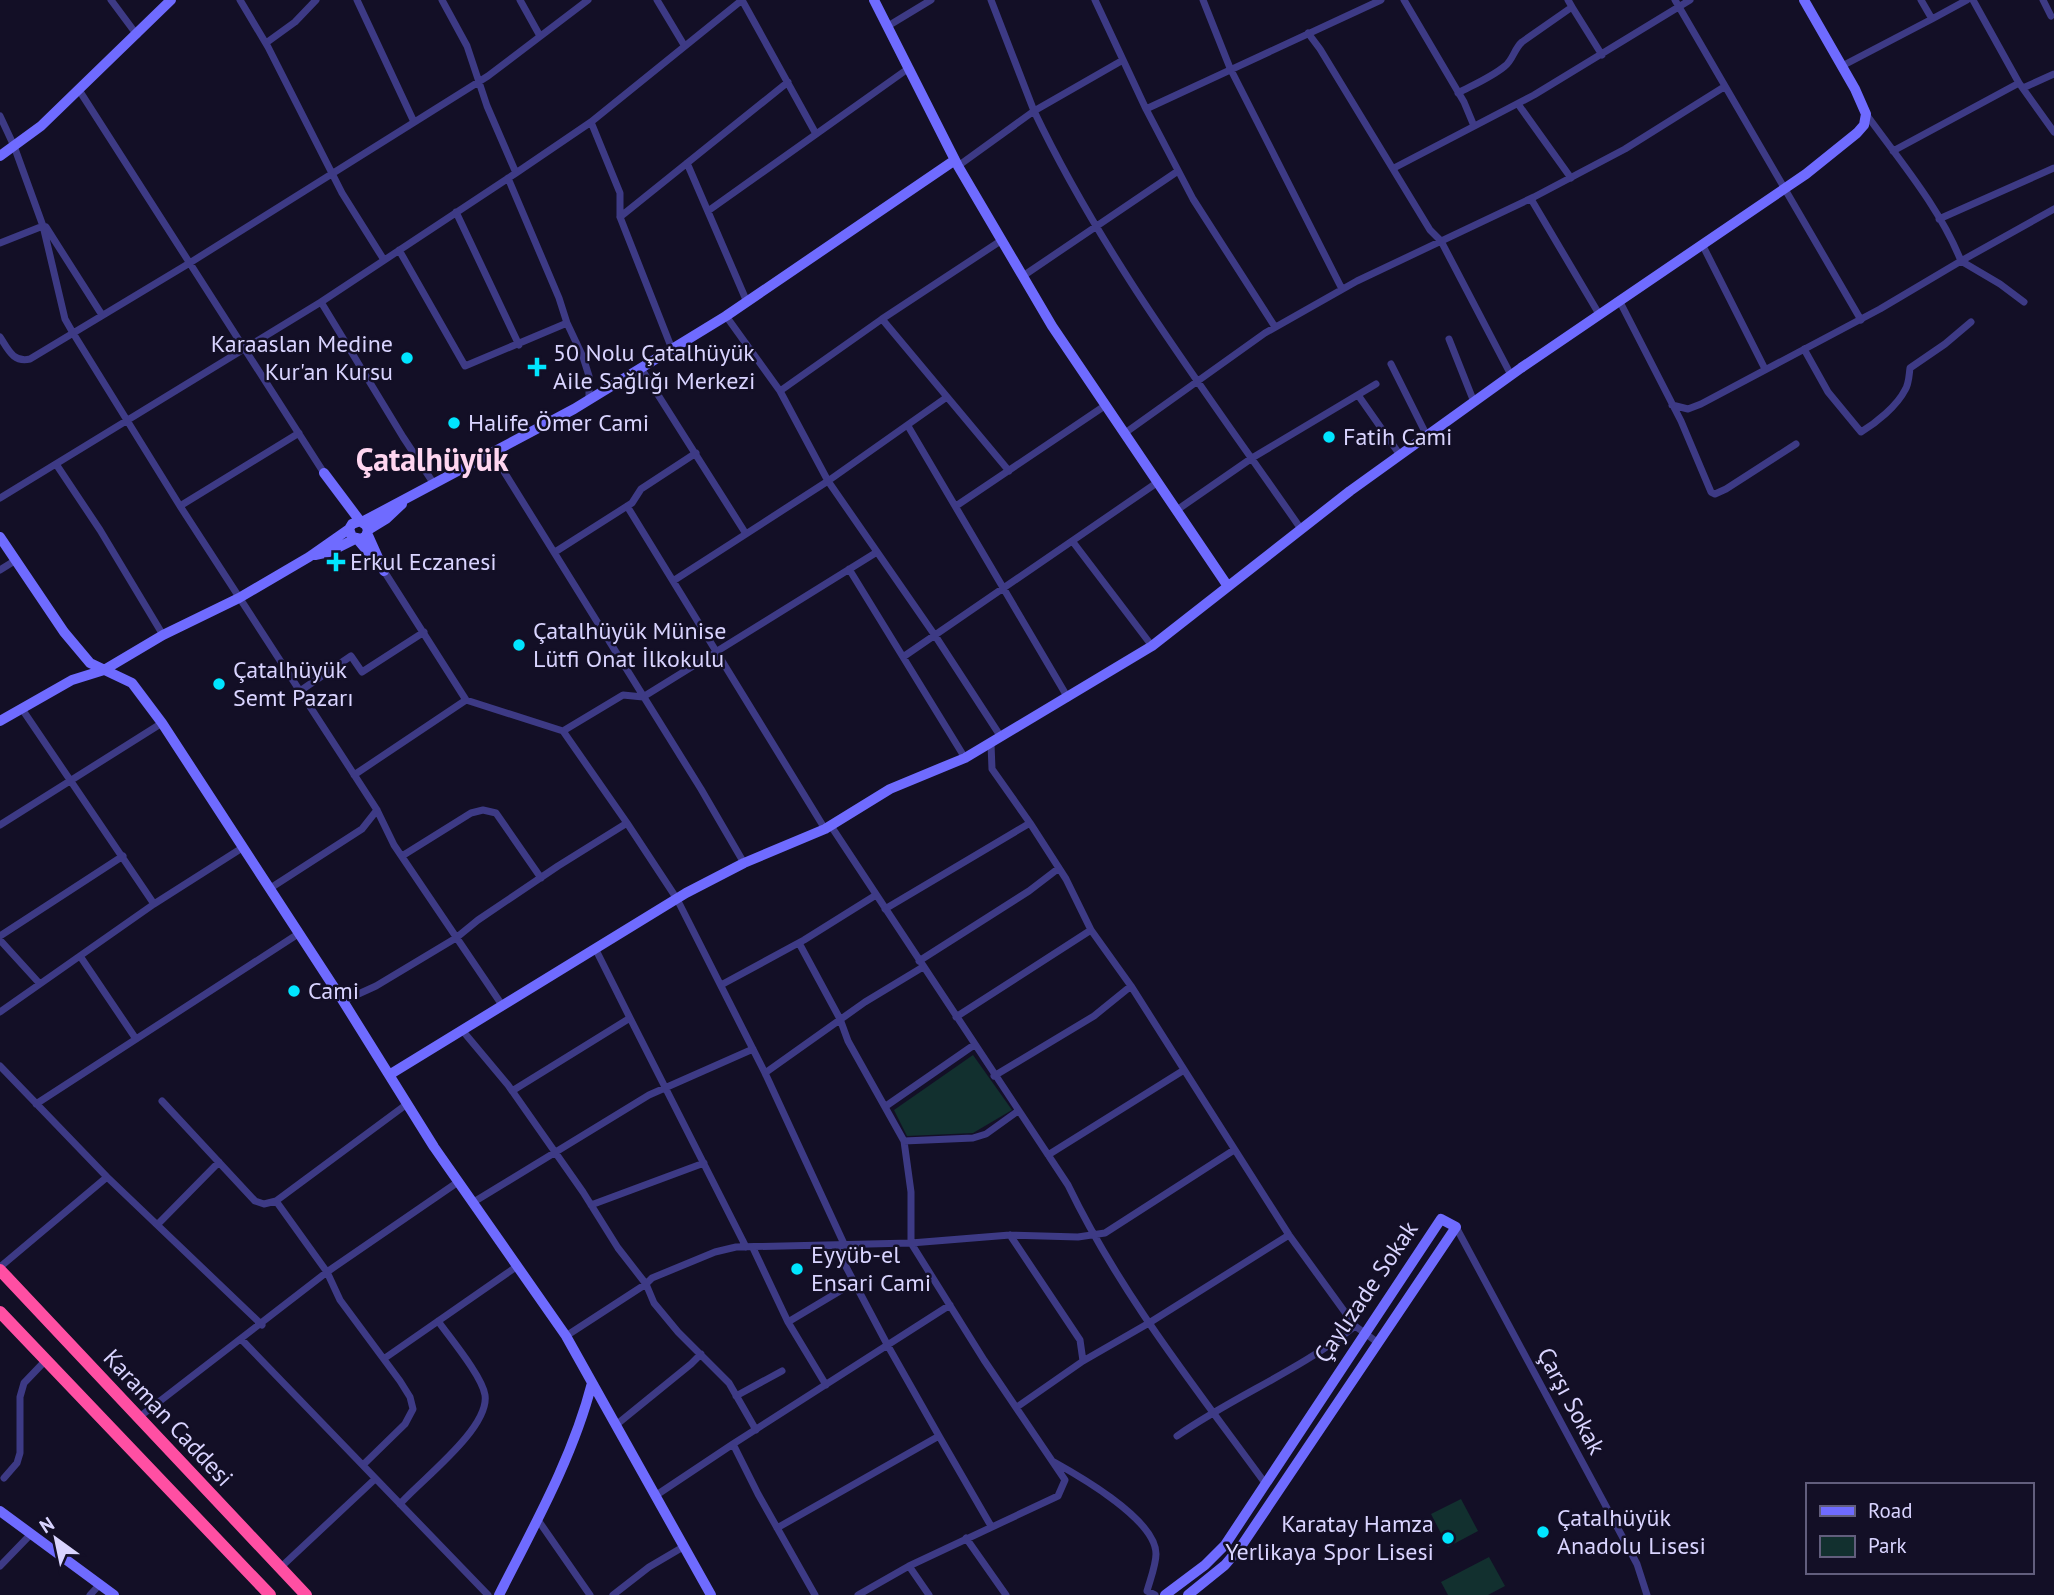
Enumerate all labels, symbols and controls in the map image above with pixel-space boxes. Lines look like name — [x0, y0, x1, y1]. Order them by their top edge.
place label: Karaaslan Medine Kur'an Kursu — [211, 328, 393, 387]
place label: 50 Nolu Çatalhüyük Aile Sağlığı Merkezi — [553, 337, 755, 396]
marker: Karaaslan Medine Kur'an Kursu — [399, 350, 415, 366]
marker: 50 Nolu Çatalhüyük Aile Sağlığı Merkezi — [527, 357, 547, 377]
place label: Halife Ömer Cami — [468, 407, 649, 438]
marker: Halife Ömer Cami — [446, 415, 462, 431]
place label: Fatih Cami — [1343, 421, 1453, 452]
marker: Fatih Cami — [1321, 429, 1337, 445]
district label: Çatalhüyük — [356, 438, 509, 480]
place label: Erkul Eczanesi — [350, 546, 497, 577]
marker: Erkul Eczanesi — [328, 554, 344, 570]
place label: Çatalhüyük Münise Lütfi Onat İlkokulu — [533, 615, 726, 674]
marker: Çatalhüyük Münise Lütfi Onat İlkokulu — [511, 637, 527, 653]
place label: Çatalhüyük Semt Pazarı — [233, 654, 354, 713]
marker: Çatalhüyük Semt Pazarı — [211, 676, 227, 692]
place label: Cami — [308, 975, 359, 1006]
marker: Cami — [286, 983, 302, 999]
street label: Çaylızade Sokak — [1307, 1214, 1425, 1369]
place label: Eyyüb-el Ensari Cami — [811, 1239, 931, 1298]
marker: Eyyüb-el Ensari Cami — [789, 1261, 805, 1277]
street label: Çarşı Sokak — [1530, 1342, 1613, 1460]
street label: Karaman Caddesi — [97, 1343, 240, 1493]
legend — [1806, 1483, 2033, 1574]
text: Road — [1868, 1497, 1912, 1524]
place label: Çatalhüyük Anadolu Lisesi — [1557, 1502, 1706, 1561]
north arrow — [21, 1504, 91, 1574]
place label: Karatay Hamza Yerlikaya Spor Lisesi — [1225, 1508, 1434, 1567]
text: N — [35, 1511, 59, 1538]
marker: Çatalhüyük Anadolu Lisesi — [1535, 1524, 1551, 1540]
marker: Karatay Hamza Yerlikaya Spor Lisesi — [1440, 1530, 1456, 1546]
text: Park — [1868, 1532, 1907, 1559]

